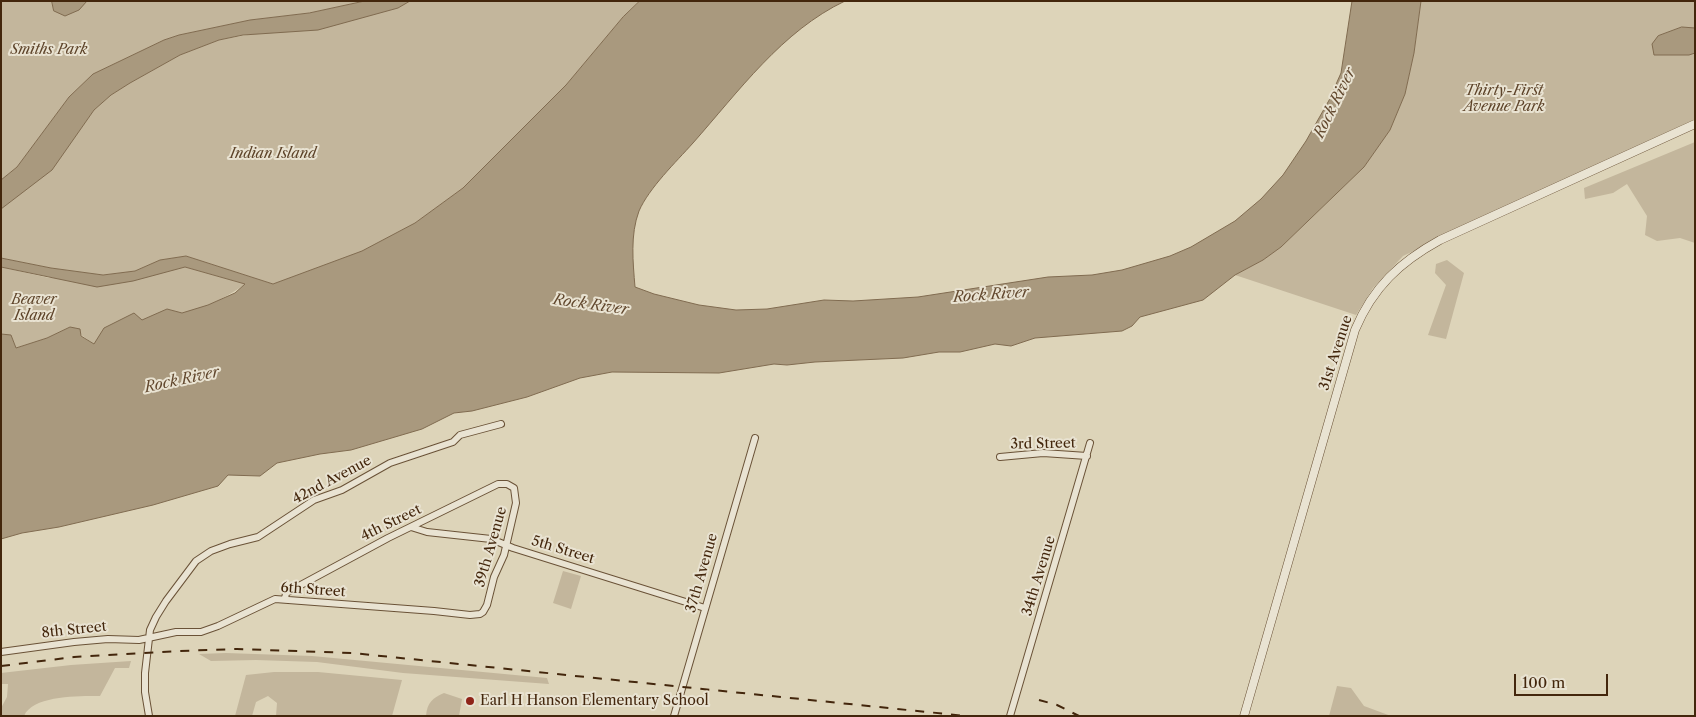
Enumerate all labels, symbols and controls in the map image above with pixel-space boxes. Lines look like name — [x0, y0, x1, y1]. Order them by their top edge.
park label: Smiths Park — [10, 42, 88, 58]
water label: Rock River — [1310, 65, 1360, 141]
park label: Thirty-First Avenue Park — [1464, 83, 1544, 115]
park label: Indian Island — [230, 146, 316, 162]
water label: Rock River — [952, 283, 1030, 307]
water label: Rock River — [552, 291, 630, 319]
park label: Beaver Island — [11, 292, 57, 324]
street label: 31st Avenue — [1316, 313, 1356, 393]
water label: Rock River — [143, 363, 221, 397]
street label: 3rd Street — [1010, 435, 1076, 453]
street label: 42nd Avenue — [290, 452, 374, 508]
street label: 4th Street — [358, 501, 424, 545]
street label: 39th Avenue — [471, 505, 511, 589]
street label: 37th Avenue — [683, 531, 721, 615]
street label: 5th Street — [530, 533, 596, 567]
street label: 34th Avenue — [1019, 534, 1059, 618]
street label: 6th Street — [280, 579, 346, 601]
street label: 8th Street — [41, 618, 107, 642]
scale bar — [1516, 664, 1610, 696]
text: 100 m — [1522, 673, 1565, 692]
place label: Earl H Hanson Elementary School — [480, 693, 709, 709]
marker: Earl H Hanson Elementary School — [464, 695, 476, 707]

